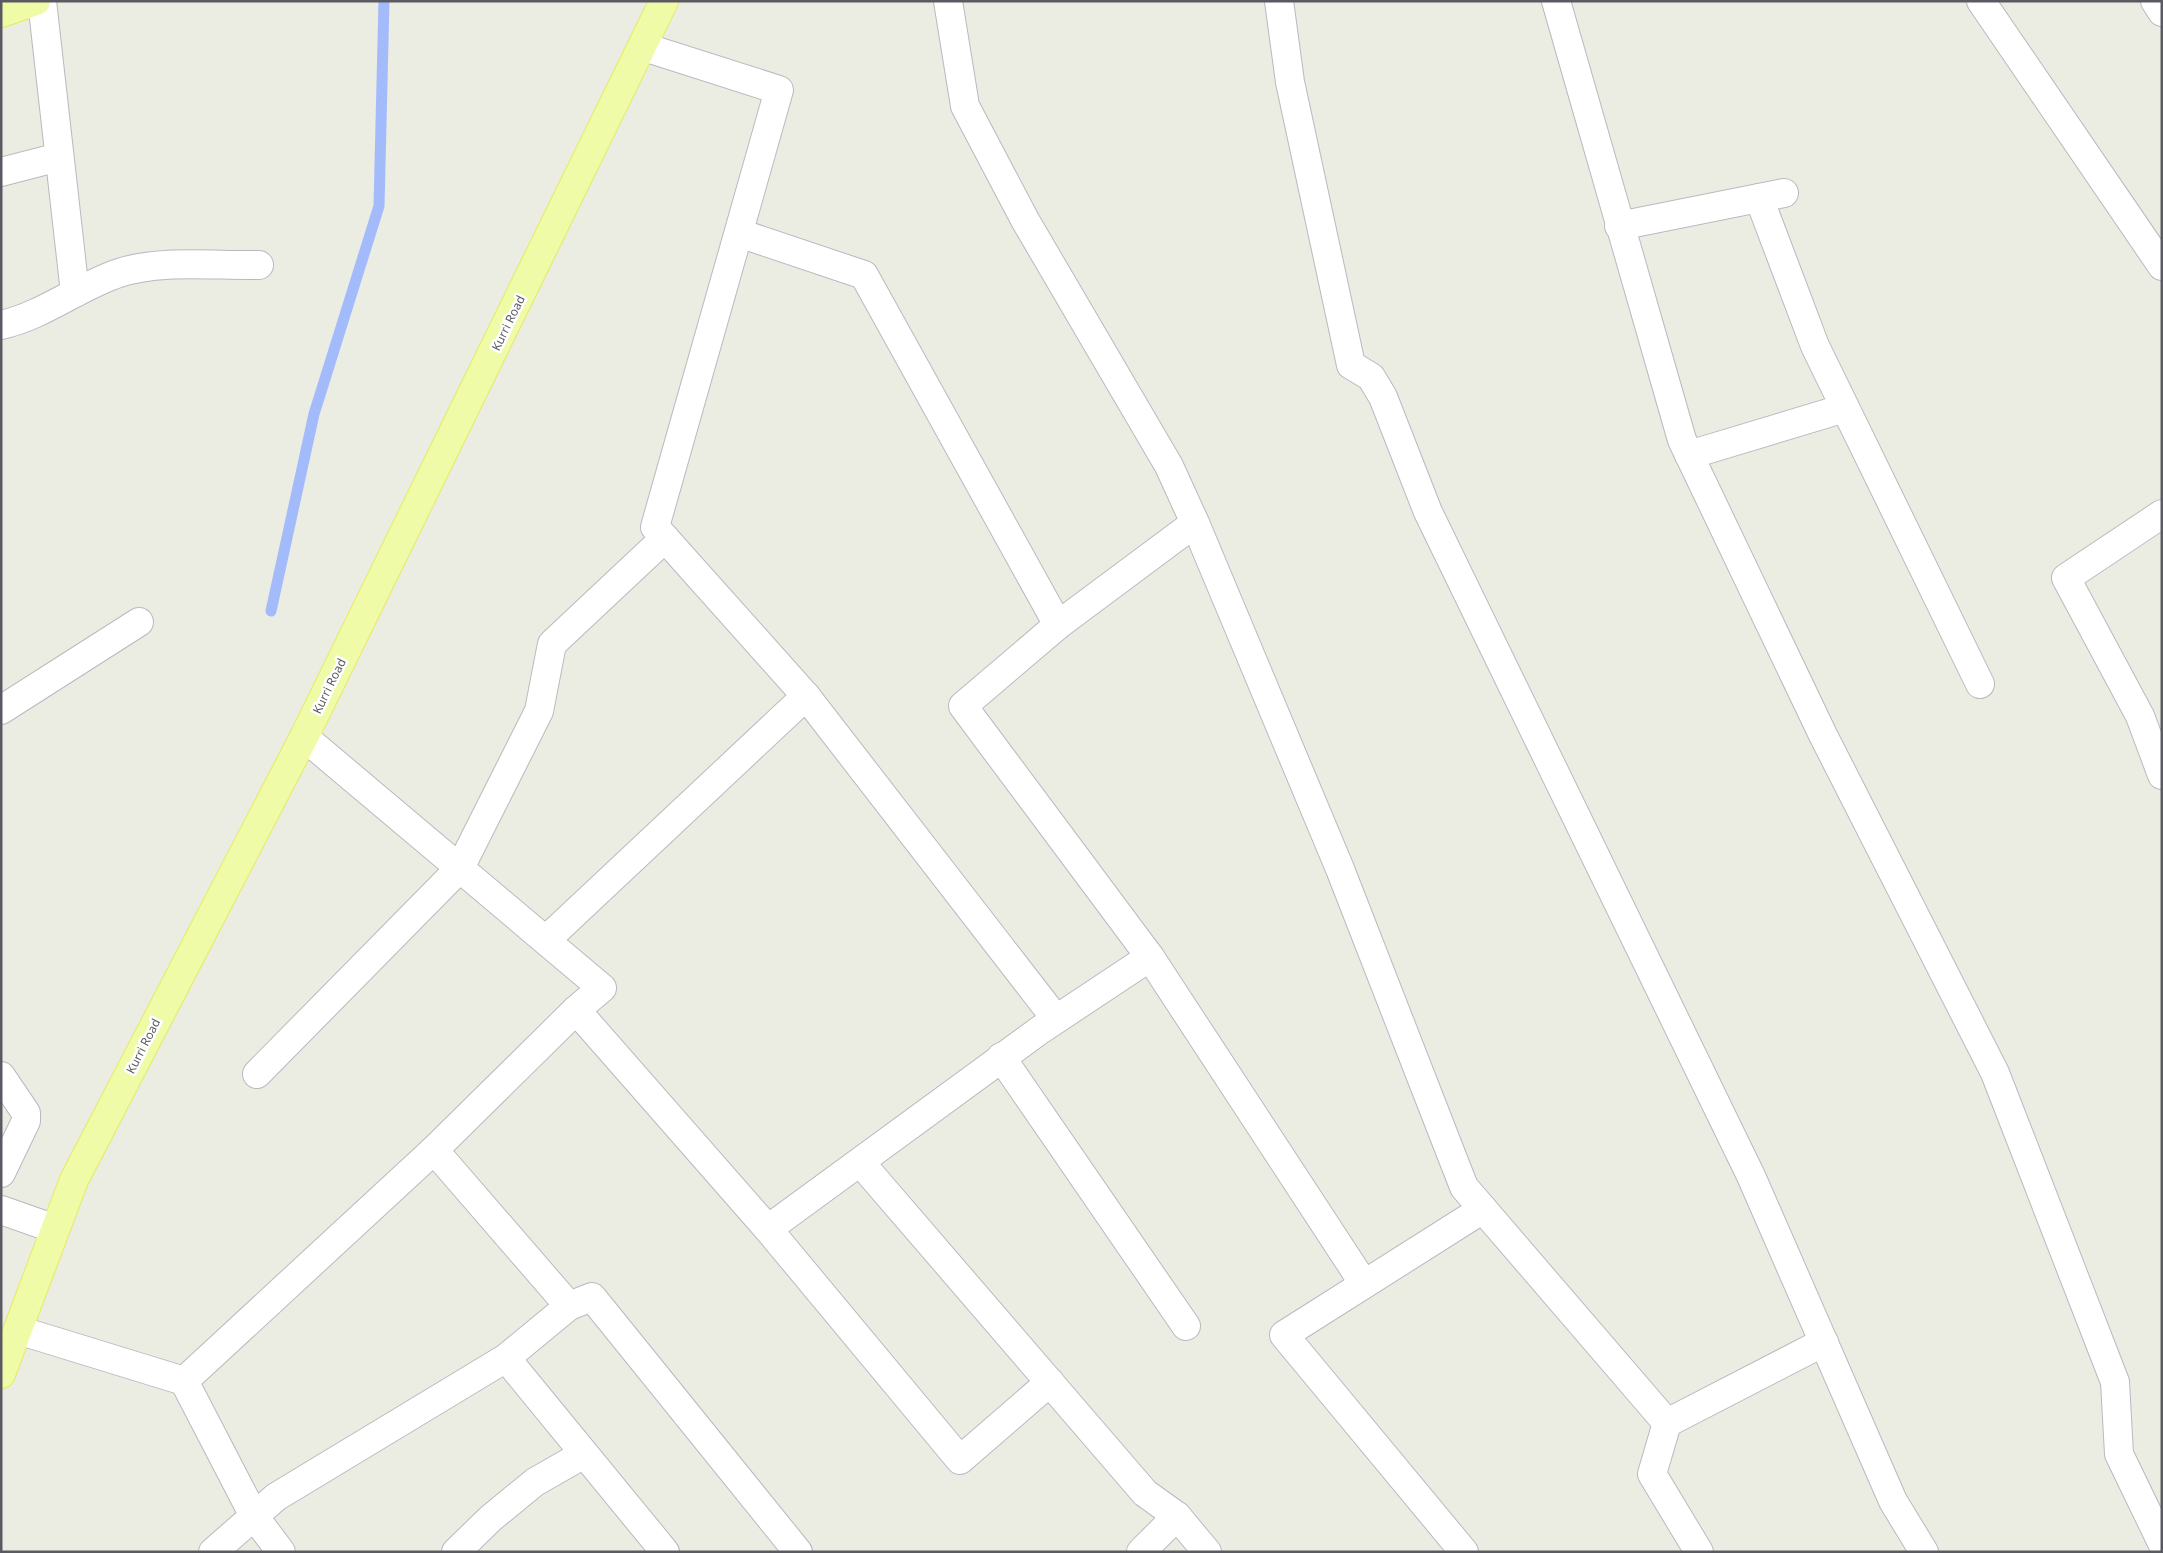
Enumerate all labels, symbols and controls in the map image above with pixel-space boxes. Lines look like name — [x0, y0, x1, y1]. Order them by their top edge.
street label: Kurri Road — [487, 292, 529, 354]
street label: Kurri Road — [308, 655, 350, 717]
street label: Kurri Road — [122, 1015, 164, 1077]

